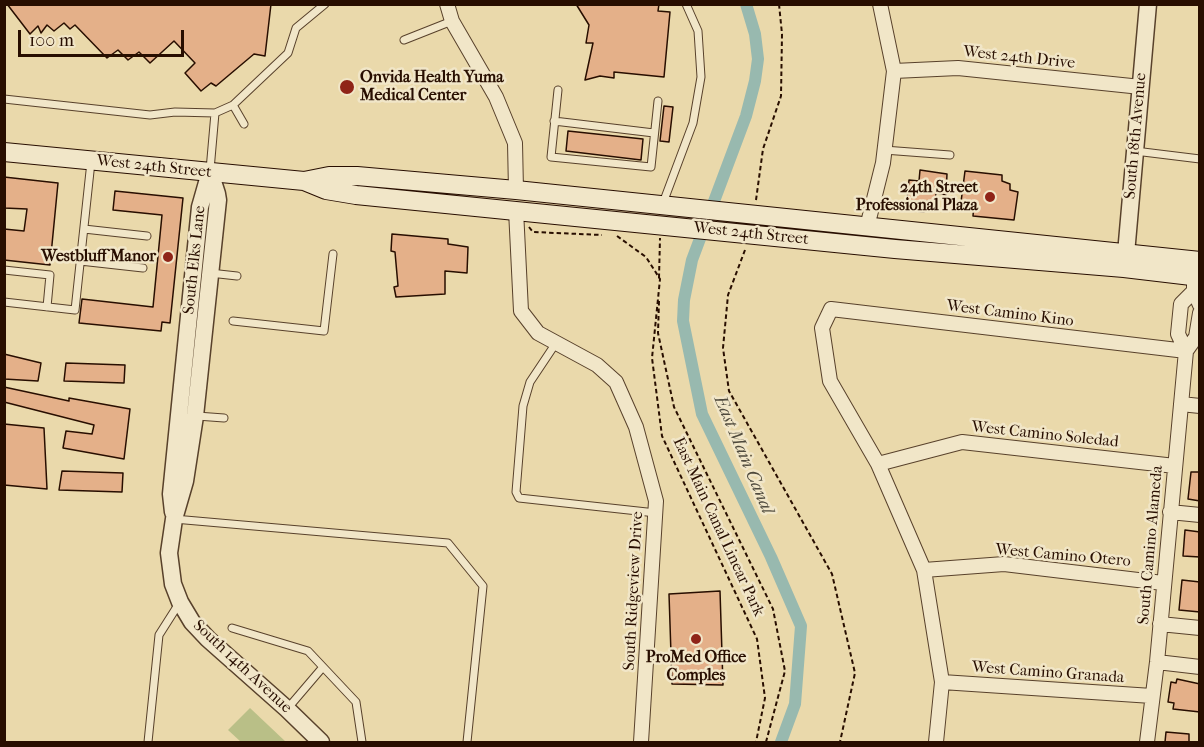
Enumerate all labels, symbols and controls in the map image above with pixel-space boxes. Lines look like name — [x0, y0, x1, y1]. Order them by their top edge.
scale bar — [21, 18, 188, 56]
text: 100 m — [29, 30, 74, 51]
street label: West 24th Drive — [962, 43, 1076, 73]
place label: Onvida Health Yuma Medical Center — [360, 68, 504, 106]
street label: South 18th Avenue — [1121, 72, 1151, 200]
marker: Onvida Health Yuma Medical Center — [338, 78, 356, 96]
street label: West 24th Street — [95, 151, 213, 183]
place label: 24th Street Professional Plaza — [856, 178, 978, 216]
marker: 24th Street Professional Plaza — [983, 190, 997, 204]
street label: South Elks Lane — [180, 205, 210, 315]
street label: West 24th Street — [692, 218, 810, 250]
place label: Westbluff Manor — [41, 247, 156, 267]
marker: Westbluff Manor — [161, 250, 175, 264]
street label: West Camino Kino — [945, 297, 1075, 331]
water label: East Main Canal — [708, 393, 778, 517]
street label: West Camino Soledad — [970, 418, 1120, 452]
street label: East Main Canal Linear Park — [668, 434, 768, 620]
street label: South Camino Alameda — [1134, 465, 1168, 625]
street label: South Ridgeview Drive — [620, 511, 648, 671]
street label: West Camino Otero — [995, 541, 1131, 571]
street label: South 14th Avenue — [189, 616, 295, 718]
marker: ProMed Office Comples — [689, 632, 703, 646]
place label: ProMed Office Comples — [646, 648, 746, 686]
street label: West Camino Granada — [971, 658, 1125, 688]

